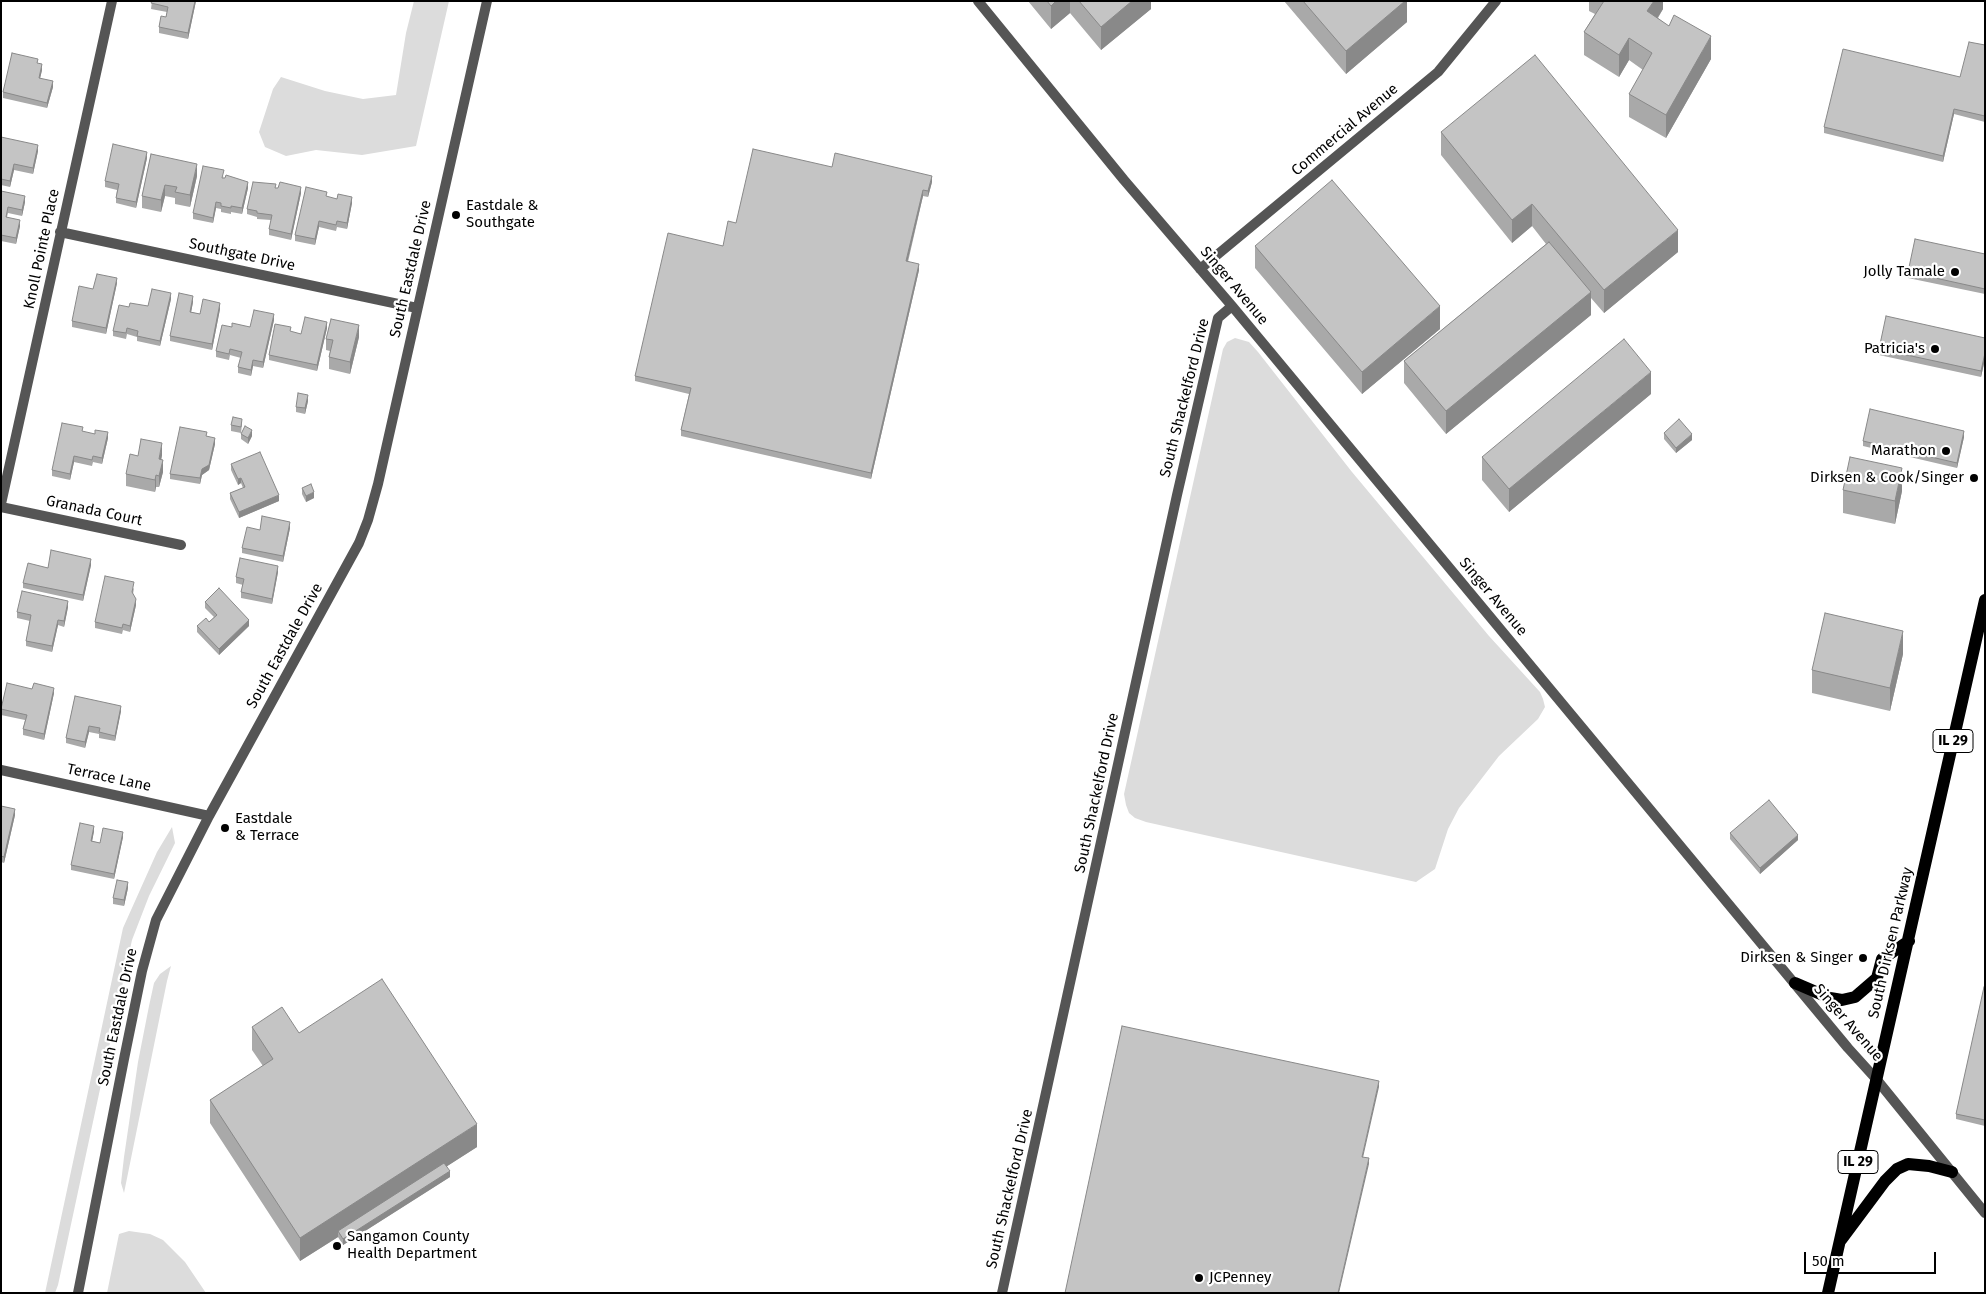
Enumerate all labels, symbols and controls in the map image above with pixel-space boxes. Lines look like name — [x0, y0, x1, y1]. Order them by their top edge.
street label: Commercial Avenue — [1288, 80, 1402, 180]
street label: Knoll Pointe Place — [20, 187, 64, 311]
place label: Eastdale & Southgate — [466, 197, 538, 232]
street label: South Eastdale Drive — [386, 199, 436, 339]
marker: Eastdale & Southgate — [450, 209, 462, 221]
street label: Southgate Drive — [187, 235, 297, 275]
street label: Singer Avenue — [1196, 243, 1272, 329]
place label: Jolly Tamale — [1863, 263, 1945, 281]
marker: Jolly Tamale — [1949, 266, 1961, 278]
street label: South Shackelford Drive — [1157, 317, 1213, 479]
place label: Patricia's — [1864, 340, 1925, 358]
marker: Patricia's — [1929, 343, 1941, 355]
place label: Marathon — [1871, 442, 1936, 460]
marker: Marathon — [1940, 445, 1952, 457]
place label: Dirksen & Cook/Singer — [1810, 469, 1964, 487]
marker: Dirksen & Cook/Singer — [1968, 472, 1980, 484]
street label: Granada Court — [44, 492, 144, 530]
street label: Singer Avenue — [1455, 554, 1531, 640]
street label: South Eastdale Drive — [243, 580, 327, 712]
street label: South Shackelford Drive — [1071, 711, 1123, 875]
road number: IL 29 — [1933, 729, 1973, 752]
street label: Terrace Lane — [65, 760, 153, 796]
place label: Eastdale & Terrace — [235, 810, 299, 845]
marker: Eastdale & Terrace — [219, 822, 231, 834]
street label: South Dirksen Parkway — [1865, 866, 1917, 1020]
street label: South Eastdale Drive — [95, 946, 141, 1088]
place label: Dirksen & Singer — [1740, 949, 1853, 967]
marker: Dirksen & Singer — [1857, 952, 1869, 964]
street label: Singer Avenue — [1810, 981, 1886, 1065]
street label: South Shackelford Drive — [983, 1107, 1037, 1271]
road number: IL 29 — [1838, 1150, 1878, 1174]
place label: Sangamon County Health Department — [347, 1228, 477, 1263]
marker: Sangamon County Health Department — [331, 1240, 343, 1252]
scale bar — [1806, 1242, 1938, 1274]
text: 50 m — [1812, 1252, 1845, 1270]
place label: JCPenney — [1209, 1269, 1271, 1287]
marker: JCPenney — [1193, 1272, 1205, 1284]

